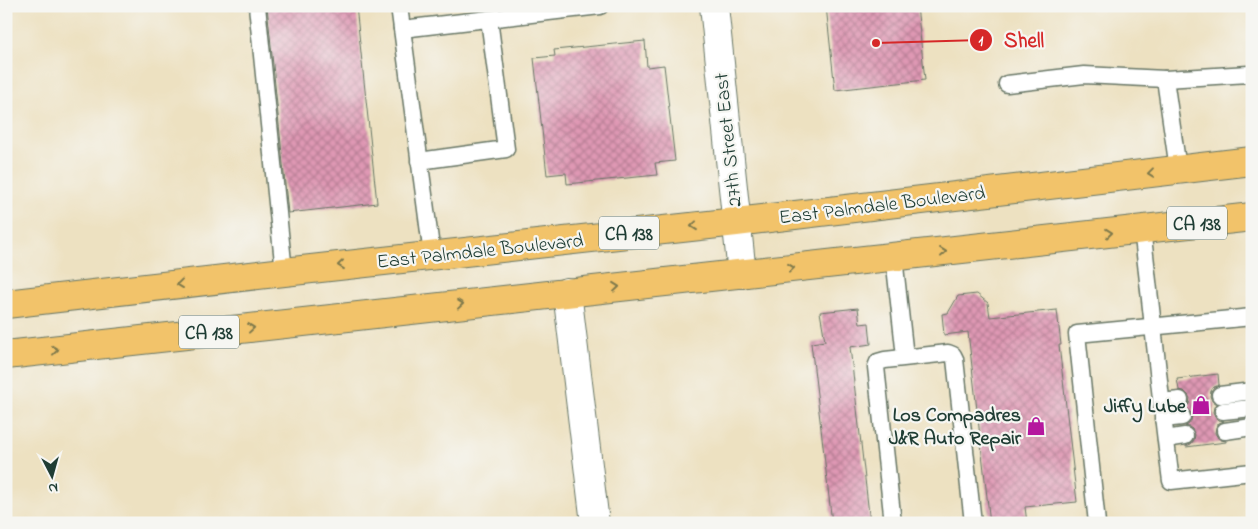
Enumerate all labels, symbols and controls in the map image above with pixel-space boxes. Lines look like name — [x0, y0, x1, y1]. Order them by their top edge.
callout: Shell — [969, 22, 1054, 58]
text: Shell — [1004, 27, 1044, 57]
text: 1 — [979, 30, 984, 52]
street label: 27th Street East — [708, 71, 751, 208]
one-way arrow — [1147, 167, 1155, 177]
street label: East Palmdale Boulevard — [777, 179, 987, 234]
road number: CA 138 — [1167, 207, 1227, 240]
road number: CA 138 — [599, 217, 659, 250]
one-way arrow — [690, 220, 698, 231]
street label: East Palmdale Boulevard — [375, 227, 585, 278]
one-way arrow — [1105, 228, 1113, 239]
one-way arrow — [939, 247, 947, 258]
one-way arrow — [337, 260, 345, 271]
one-way arrow — [787, 263, 795, 274]
one-way arrow — [176, 278, 184, 289]
one-way arrow — [612, 282, 620, 293]
one-way arrow — [456, 299, 464, 310]
road number: CA 138 — [179, 316, 239, 348]
one-way arrow — [247, 323, 255, 334]
one-way arrow — [51, 345, 59, 356]
place label: Jiffy Lube — [1104, 393, 1187, 423]
shop icon: Jiffy Lube — [1190, 394, 1212, 416]
place label: Los Compadres J&R Auto Repair — [889, 402, 1022, 454]
shop icon: Los Compadres J&R Auto Repair — [1025, 415, 1047, 437]
north arrow — [28, 452, 78, 502]
text: N — [47, 477, 59, 498]

